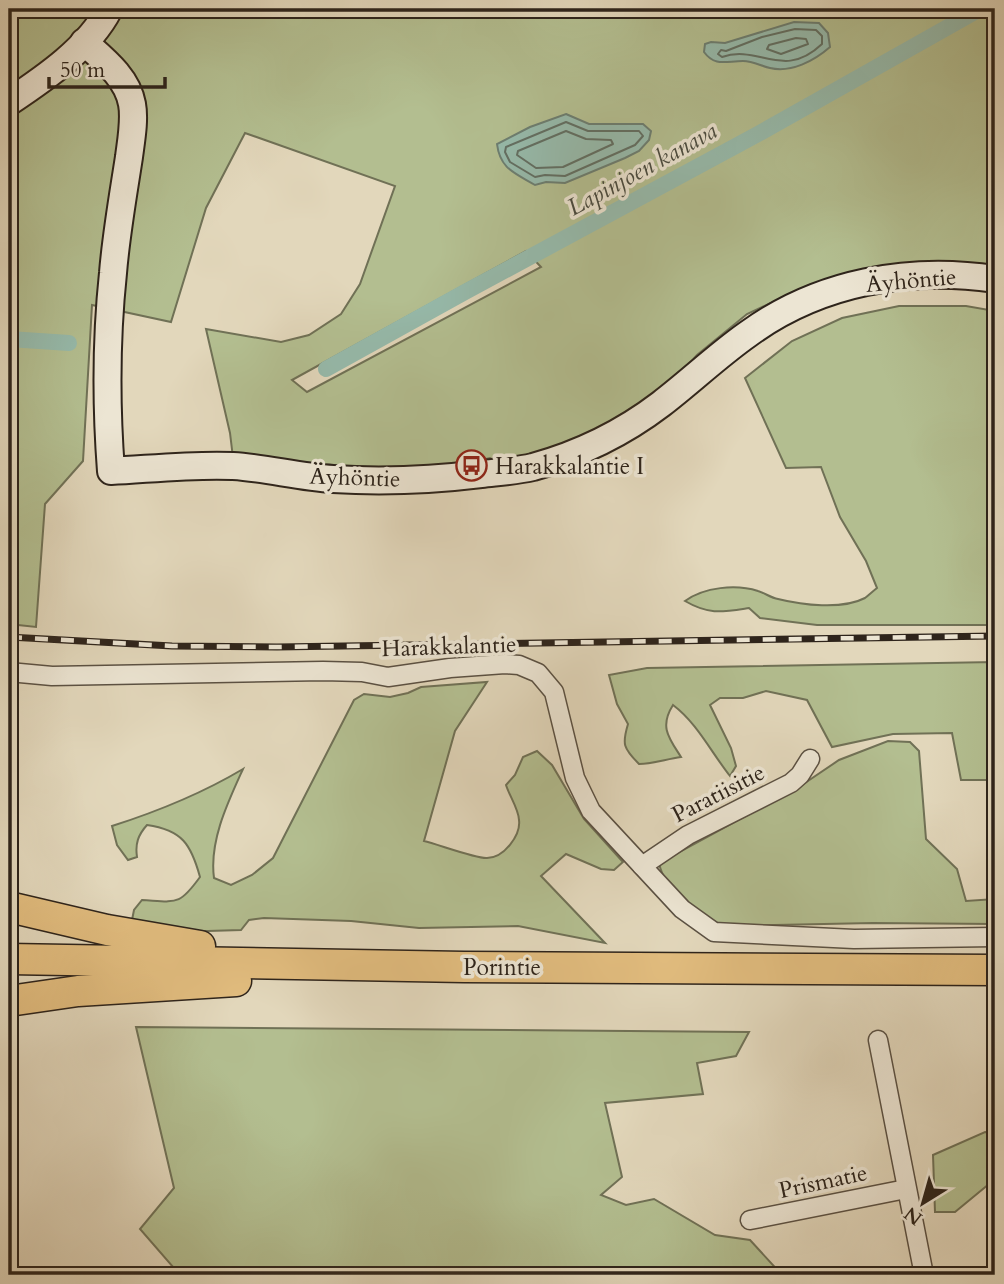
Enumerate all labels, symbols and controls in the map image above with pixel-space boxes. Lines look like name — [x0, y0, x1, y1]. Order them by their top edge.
scale bar — [49, 46, 164, 90]
text: 50 m — [60, 56, 105, 85]
water label: Lapinjoen kanava — [561, 115, 723, 224]
street label: Äyhöntie — [864, 261, 958, 300]
bus stop icon: Harakkalantie I — [455, 449, 489, 483]
place label: Harakkalantie I — [495, 451, 644, 482]
street label: Äyhöntie — [309, 460, 401, 495]
street label: Harakkalantie — [381, 629, 517, 664]
street label: Paratiisitie — [666, 757, 770, 830]
street label: Porintie — [463, 952, 541, 983]
street label: Prismatie — [776, 1157, 870, 1206]
north arrow — [888, 1168, 958, 1238]
text: N — [899, 1200, 928, 1231]

